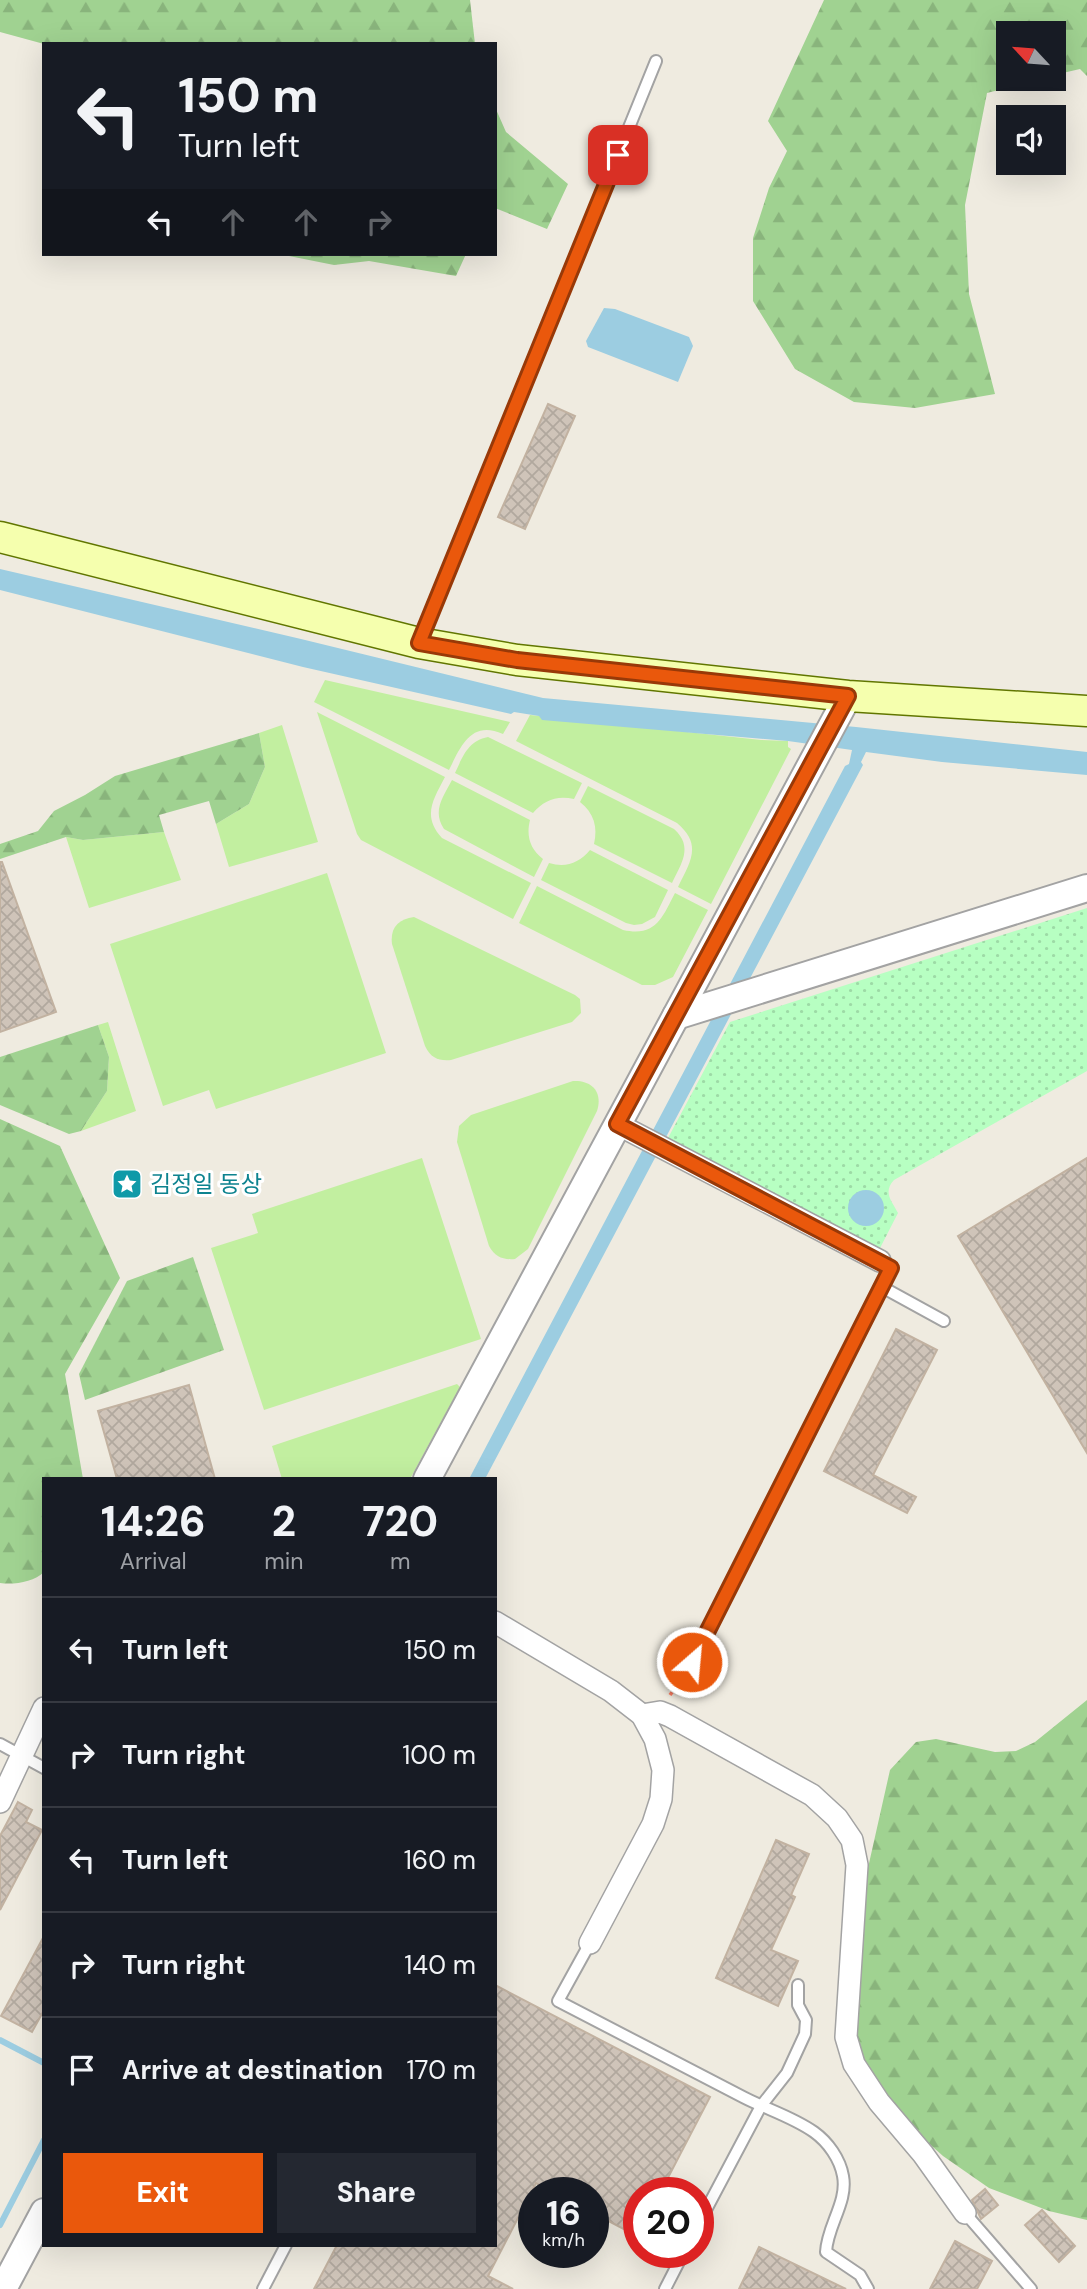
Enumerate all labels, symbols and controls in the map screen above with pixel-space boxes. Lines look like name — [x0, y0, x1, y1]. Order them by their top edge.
north arrow — [996, 21, 1066, 91]
map controls — [996, 21, 1066, 175]
text: 150 m — [178, 63, 318, 127]
icon: left — [63, 70, 154, 161]
button: sound — [996, 105, 1066, 175]
text: Turn left — [178, 125, 300, 167]
pin — [588, 125, 648, 185]
icon: arrive — [599, 136, 637, 174]
icon: left — [141, 203, 179, 241]
icon: ahead — [214, 203, 252, 241]
icon: ahead — [287, 203, 325, 241]
icon: right — [360, 203, 398, 241]
place icon: 김정일 동상 — [110, 1167, 144, 1201]
place label: 김정일 동상 — [150, 1169, 262, 1199]
text: 14:26 — [101, 1494, 206, 1549]
text: 2 — [272, 1494, 296, 1549]
text: 720 — [362, 1494, 438, 1549]
text: Arrival — [120, 1546, 187, 1576]
text: min — [264, 1546, 304, 1576]
text: m — [390, 1546, 411, 1576]
position arrow — [655, 1625, 729, 1699]
icon: left — [63, 1631, 101, 1669]
text: Turn left — [122, 1633, 229, 1667]
text: 150 m — [404, 1633, 476, 1667]
icon: right — [63, 1736, 101, 1774]
text: Turn right — [122, 1738, 246, 1772]
text: 100 m — [402, 1738, 476, 1772]
icon: left — [63, 1841, 101, 1879]
text: Turn left — [122, 1843, 229, 1877]
text: 160 m — [404, 1843, 476, 1877]
icon: right — [63, 1946, 101, 1984]
text: Turn right — [122, 1948, 246, 1982]
text: 140 m — [404, 1948, 476, 1982]
icon: arrive — [63, 2051, 101, 2089]
text: Arrive at destination — [122, 2053, 383, 2087]
text: 170 m — [407, 2053, 476, 2087]
button: Exit — [63, 2153, 263, 2233]
button: Share — [277, 2153, 476, 2233]
speed limit sign: 20 — [623, 2177, 714, 2268]
text: 16 — [546, 2190, 581, 2236]
text: km/h — [542, 2228, 585, 2252]

